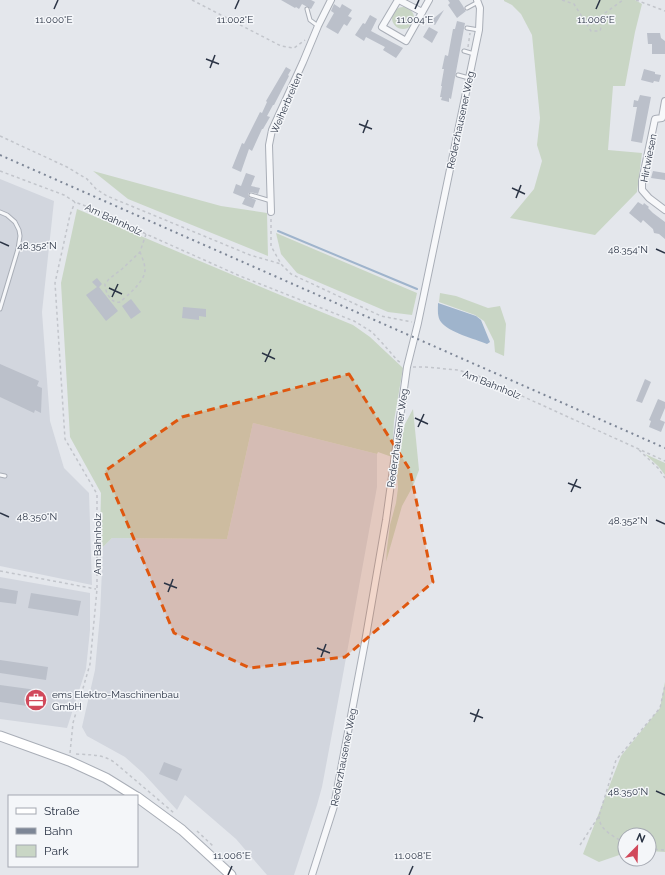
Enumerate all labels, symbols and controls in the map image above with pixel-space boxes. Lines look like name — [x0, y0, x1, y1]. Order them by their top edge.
text: 11.000°E — [35, 14, 73, 25]
text: 11.002°E — [217, 14, 253, 25]
text: 11.004°E — [397, 14, 433, 25]
text: 11.006°E — [577, 14, 615, 25]
street label: Rederzhausener Weg — [445, 70, 476, 170]
street label: Weiherbreiten — [269, 71, 304, 136]
street label: Hirtwiesen — [638, 133, 659, 183]
street label: Am Bahnholz — [84, 201, 144, 238]
text: 48.352°N — [17, 240, 57, 251]
text: 48.354°N — [608, 244, 648, 255]
street label: Am Bahnholz — [461, 368, 523, 401]
street label: Rederzhausener Weg — [385, 388, 410, 488]
text: 48.350°N — [17, 511, 57, 522]
street label: Am Bahnholz — [92, 513, 103, 575]
text: 48.352°N — [608, 515, 648, 526]
office icon: ems Elektro-Maschinenbau GmbH — [23, 687, 49, 713]
place label: ems Elektro-Maschinenbau GmbH — [52, 689, 179, 712]
street label: Rederzhausener Weg — [329, 707, 358, 807]
text: 48.350°N — [608, 786, 648, 797]
legend — [8, 795, 138, 867]
text: Straße — [44, 804, 80, 818]
text: Bahn — [44, 824, 73, 838]
north arrow — [617, 827, 657, 867]
text: N — [634, 831, 647, 846]
text: Park — [44, 844, 69, 858]
text: 11.006°E — [213, 850, 251, 861]
text: 11.008°E — [394, 850, 432, 861]

